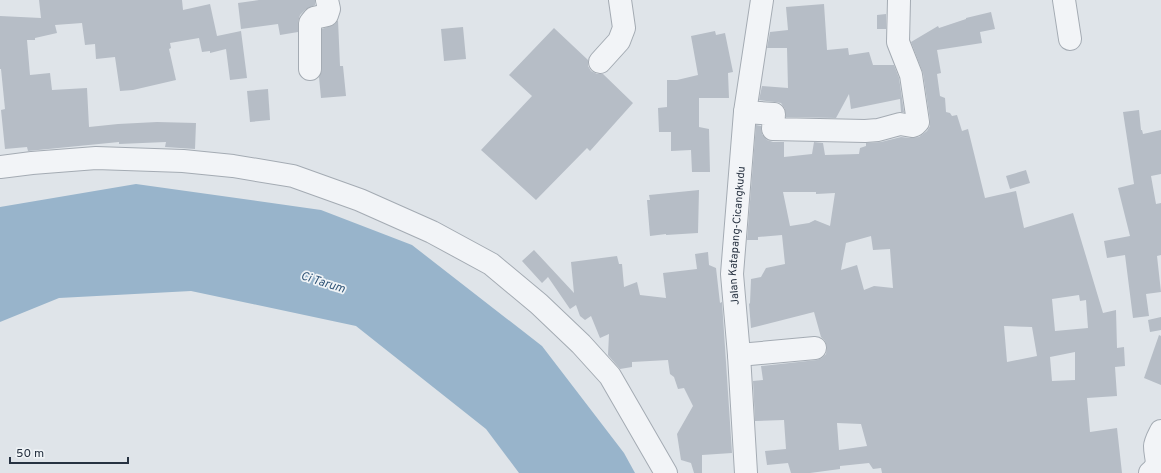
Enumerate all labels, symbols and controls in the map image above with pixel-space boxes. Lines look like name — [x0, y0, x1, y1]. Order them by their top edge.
street label: Jalan Katapang-Cicangkudu — [726, 166, 749, 306]
water label: Ci Tarum — [298, 268, 347, 298]
scale bar — [10, 439, 128, 465]
text: 50 m — [16, 446, 44, 462]

